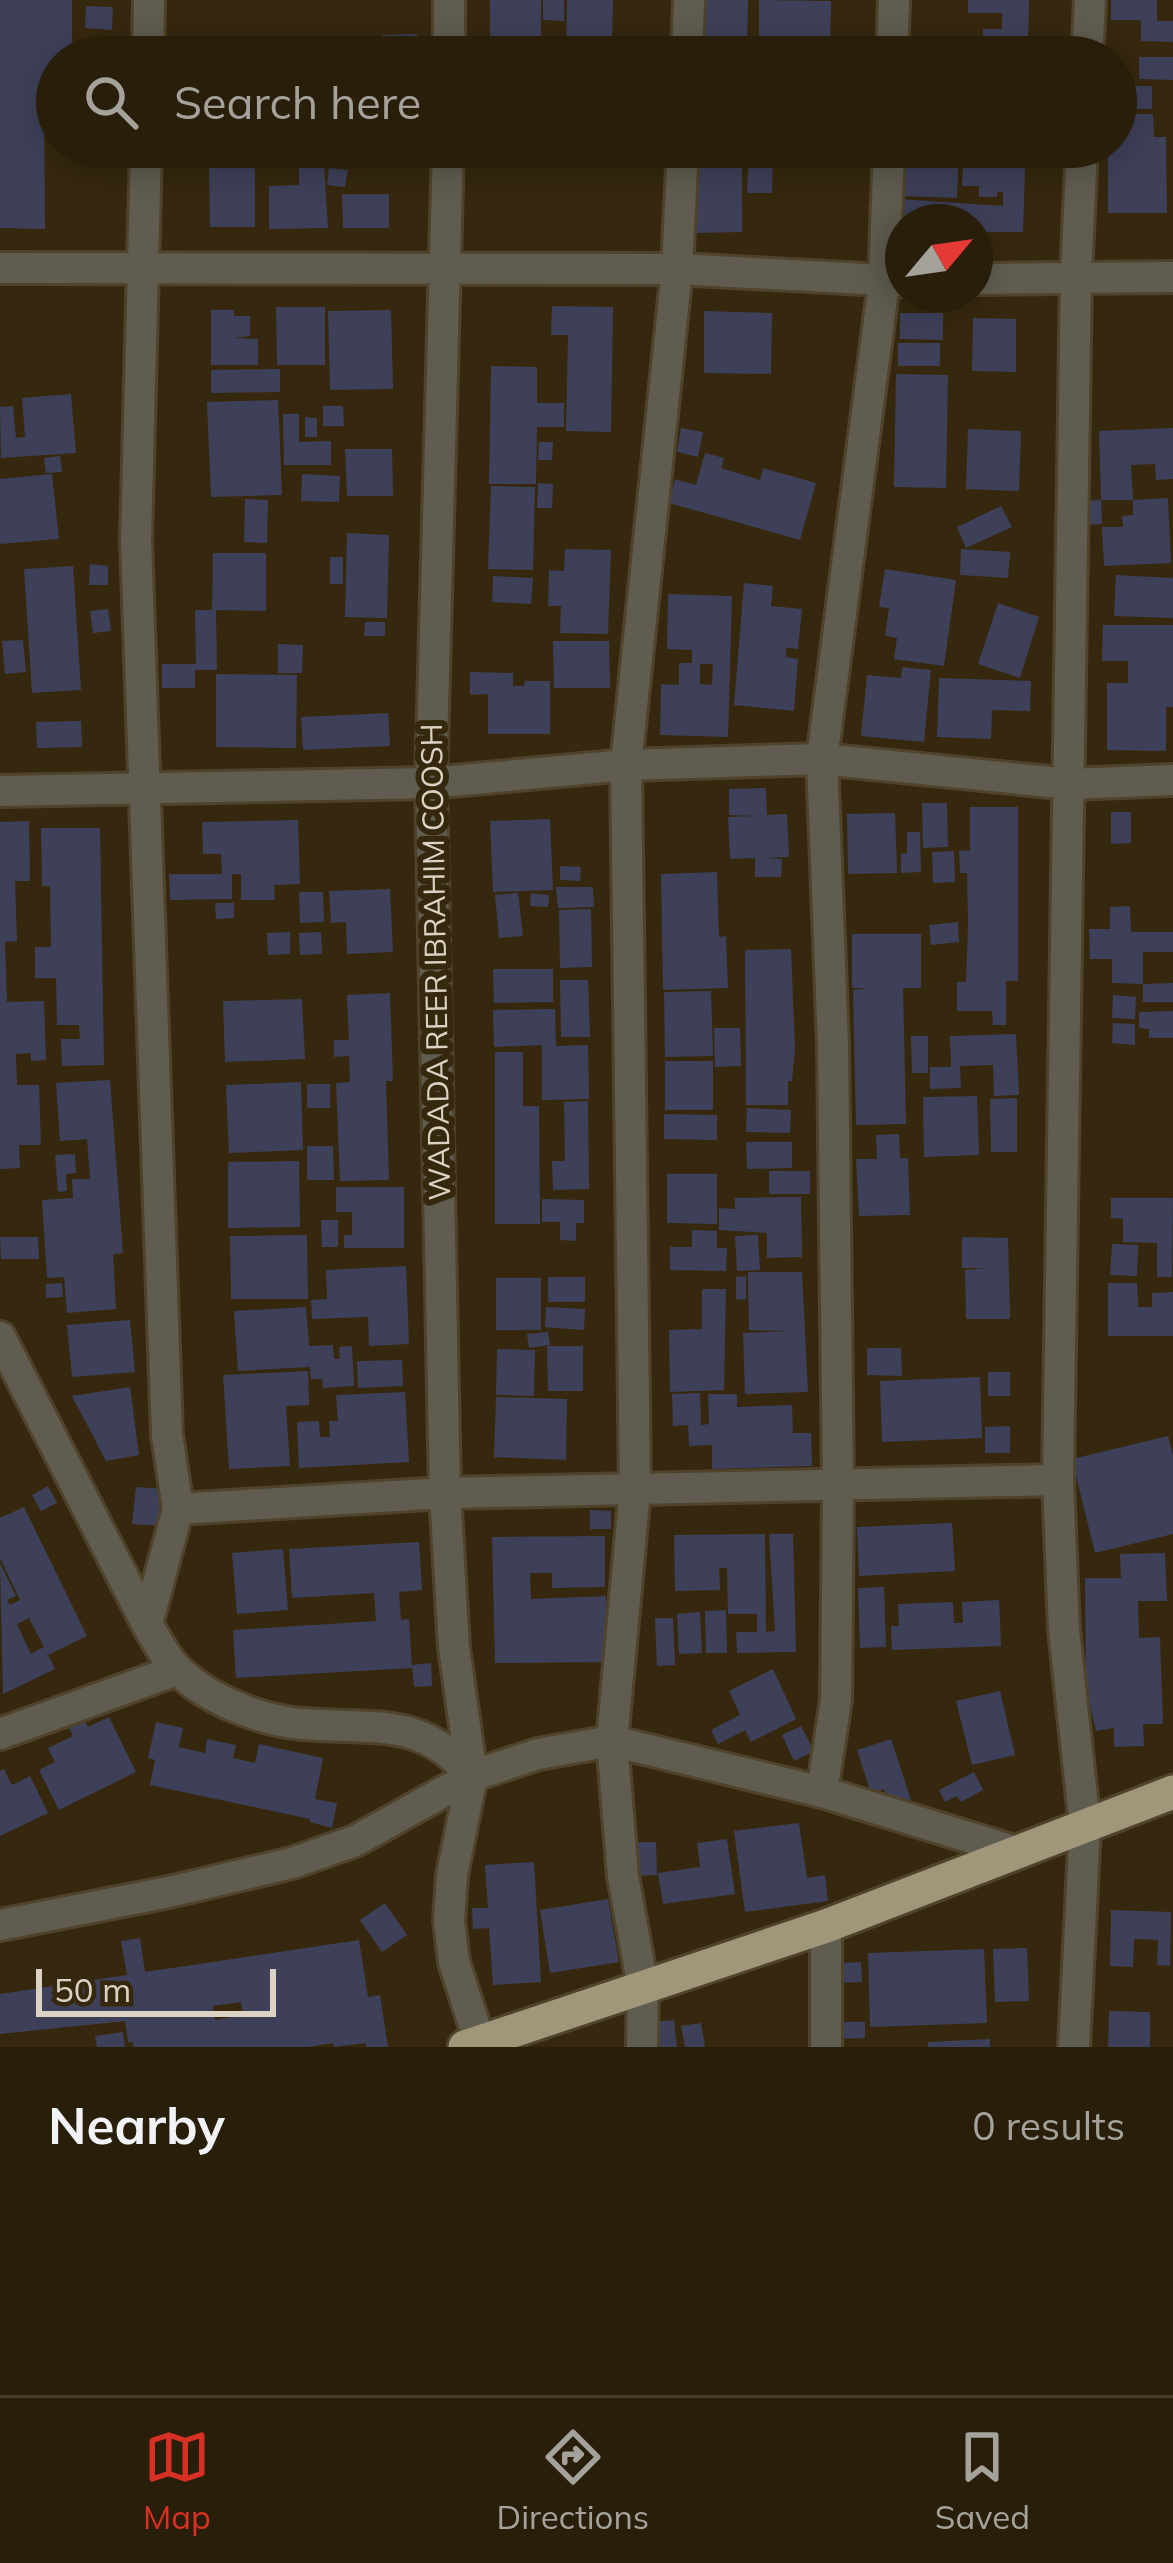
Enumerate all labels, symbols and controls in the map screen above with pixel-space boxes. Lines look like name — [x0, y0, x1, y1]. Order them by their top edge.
search box — [36, 36, 1137, 168]
icon: search — [78, 69, 144, 135]
text: Search here — [174, 74, 421, 130]
north arrow — [885, 204, 993, 312]
street label: WADADA REER IBRAHIM COOSH — [412, 723, 458, 1201]
scale bar — [36, 1963, 276, 2016]
text: 50 m — [54, 1969, 131, 2010]
text: Nearby — [48, 2093, 225, 2157]
text: 0 results — [972, 2101, 1125, 2150]
tab: Map — [143, 2424, 211, 2537]
tab: Directions — [497, 2424, 649, 2537]
tab: Saved — [935, 2424, 1030, 2537]

